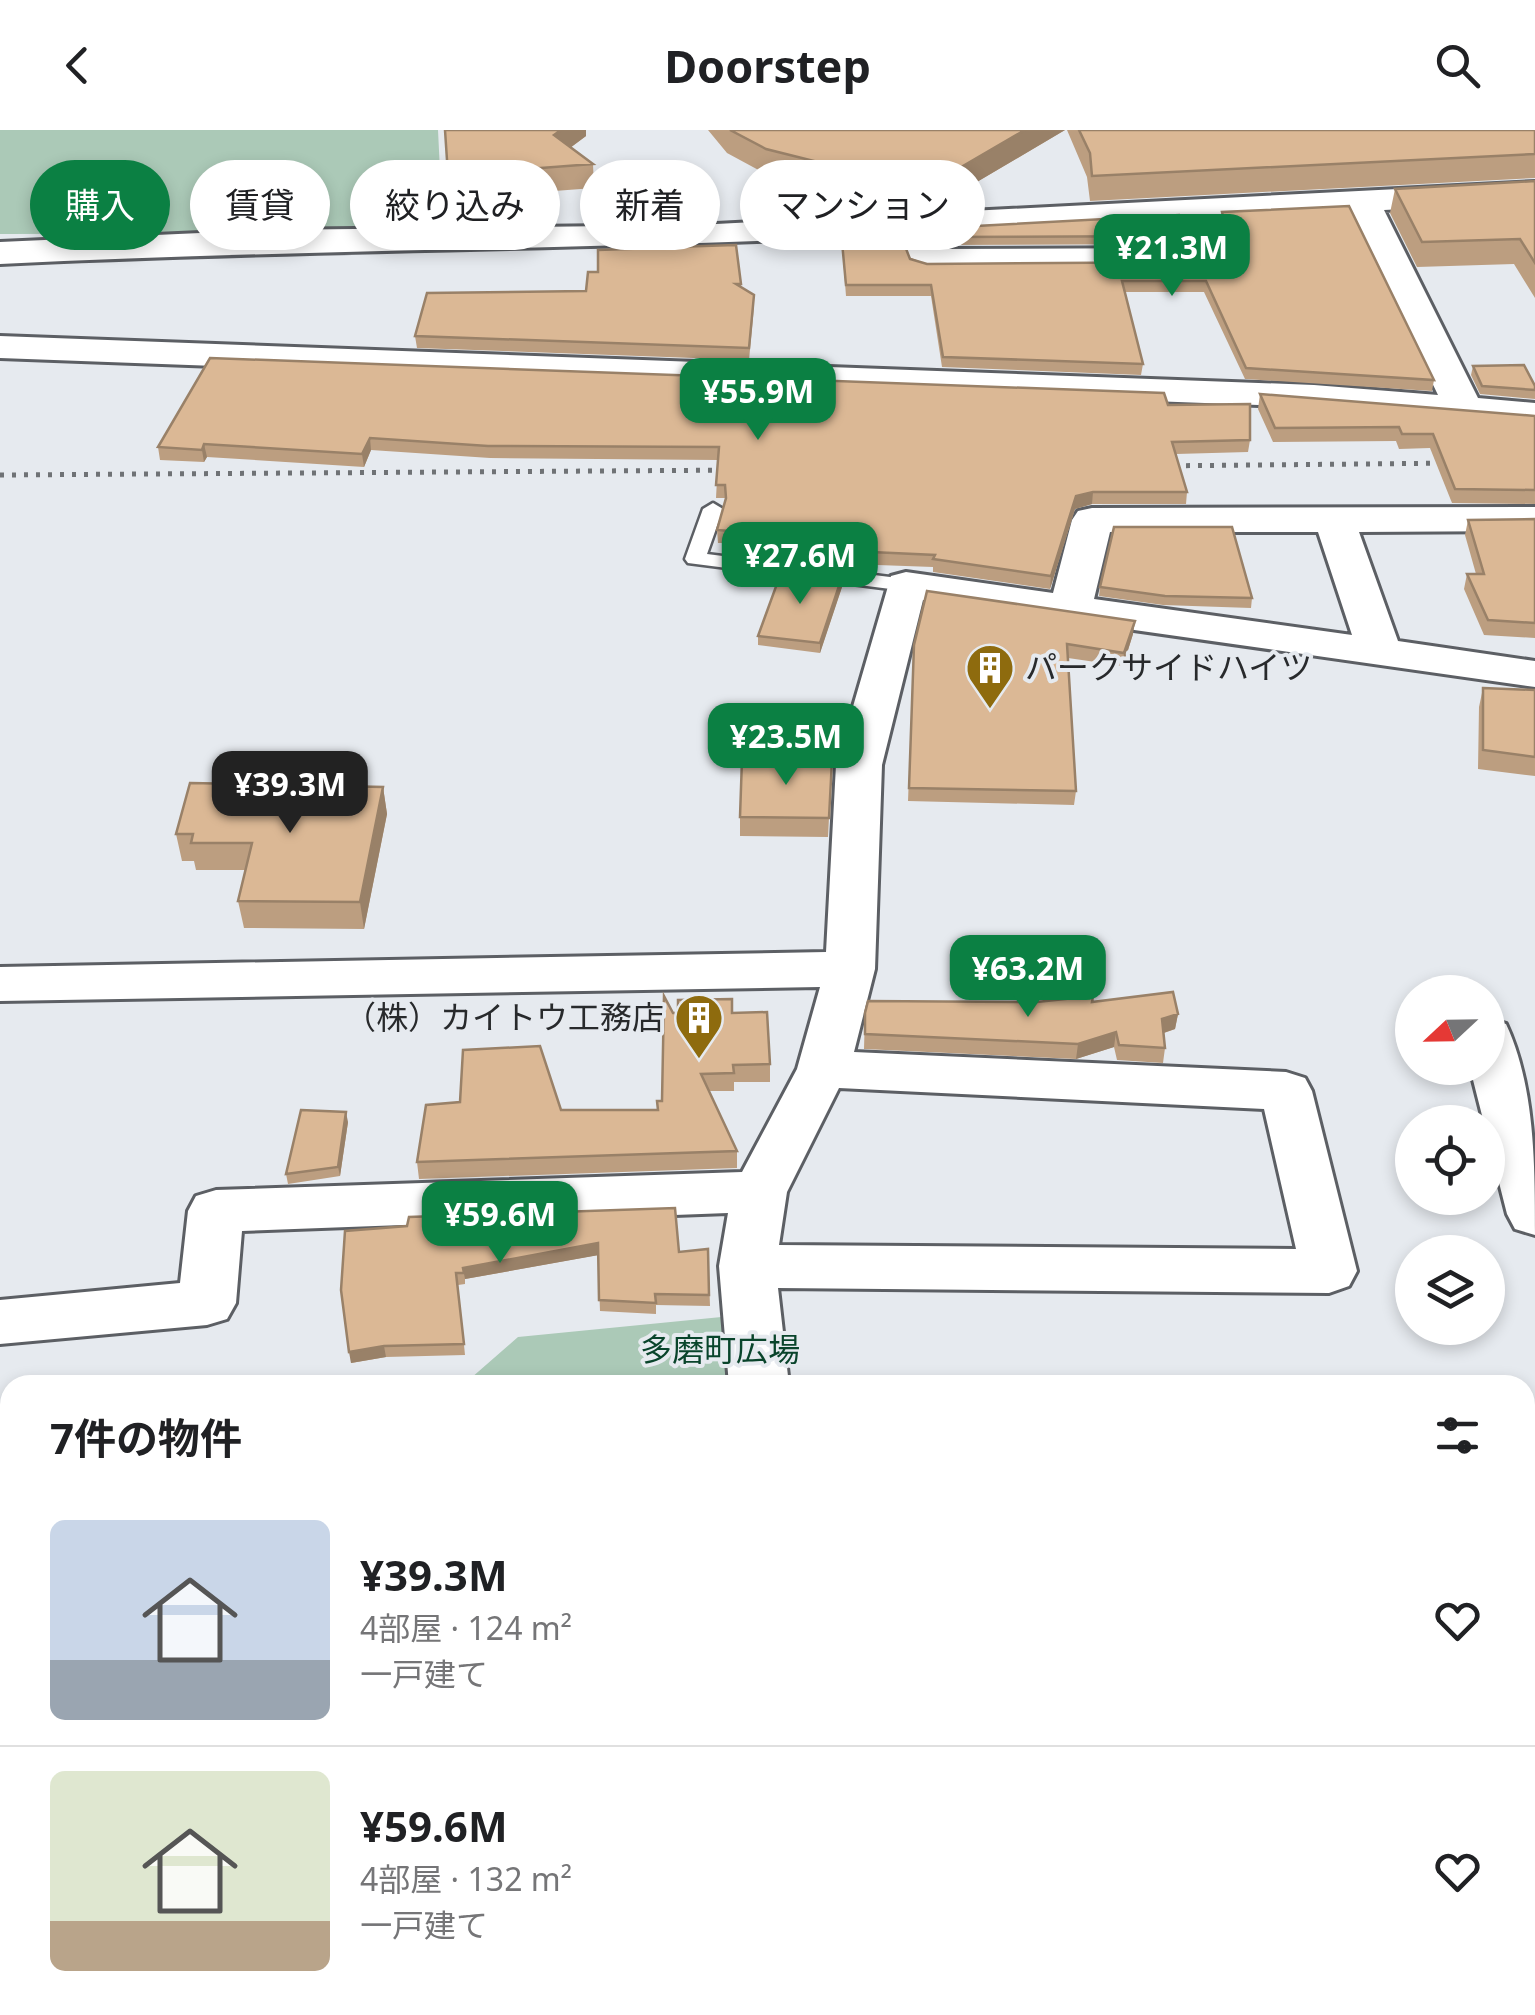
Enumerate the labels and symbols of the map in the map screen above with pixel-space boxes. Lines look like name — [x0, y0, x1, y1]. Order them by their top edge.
pin: ¥21.3M — [1091, 214, 1253, 299]
pin: ¥55.9M — [677, 358, 839, 443]
pin: ¥27.6M — [719, 522, 881, 607]
building icon: パークサイドハイツ — [964, 642, 1016, 710]
place label: パークサイドハイツ — [1025, 645, 1312, 688]
pin: ¥23.5M — [705, 703, 867, 788]
pin: ¥39.3M — [209, 751, 371, 836]
pin: ¥63.2M — [947, 935, 1109, 1020]
north arrow — [1395, 975, 1505, 1085]
building icon: （株）カイトウ工務店 — [673, 992, 725, 1060]
place label: （株）カイトウ工務店 — [344, 995, 664, 1038]
pin: ¥59.6M — [419, 1181, 581, 1266]
park label: 多磨町広場 — [640, 1327, 800, 1370]

